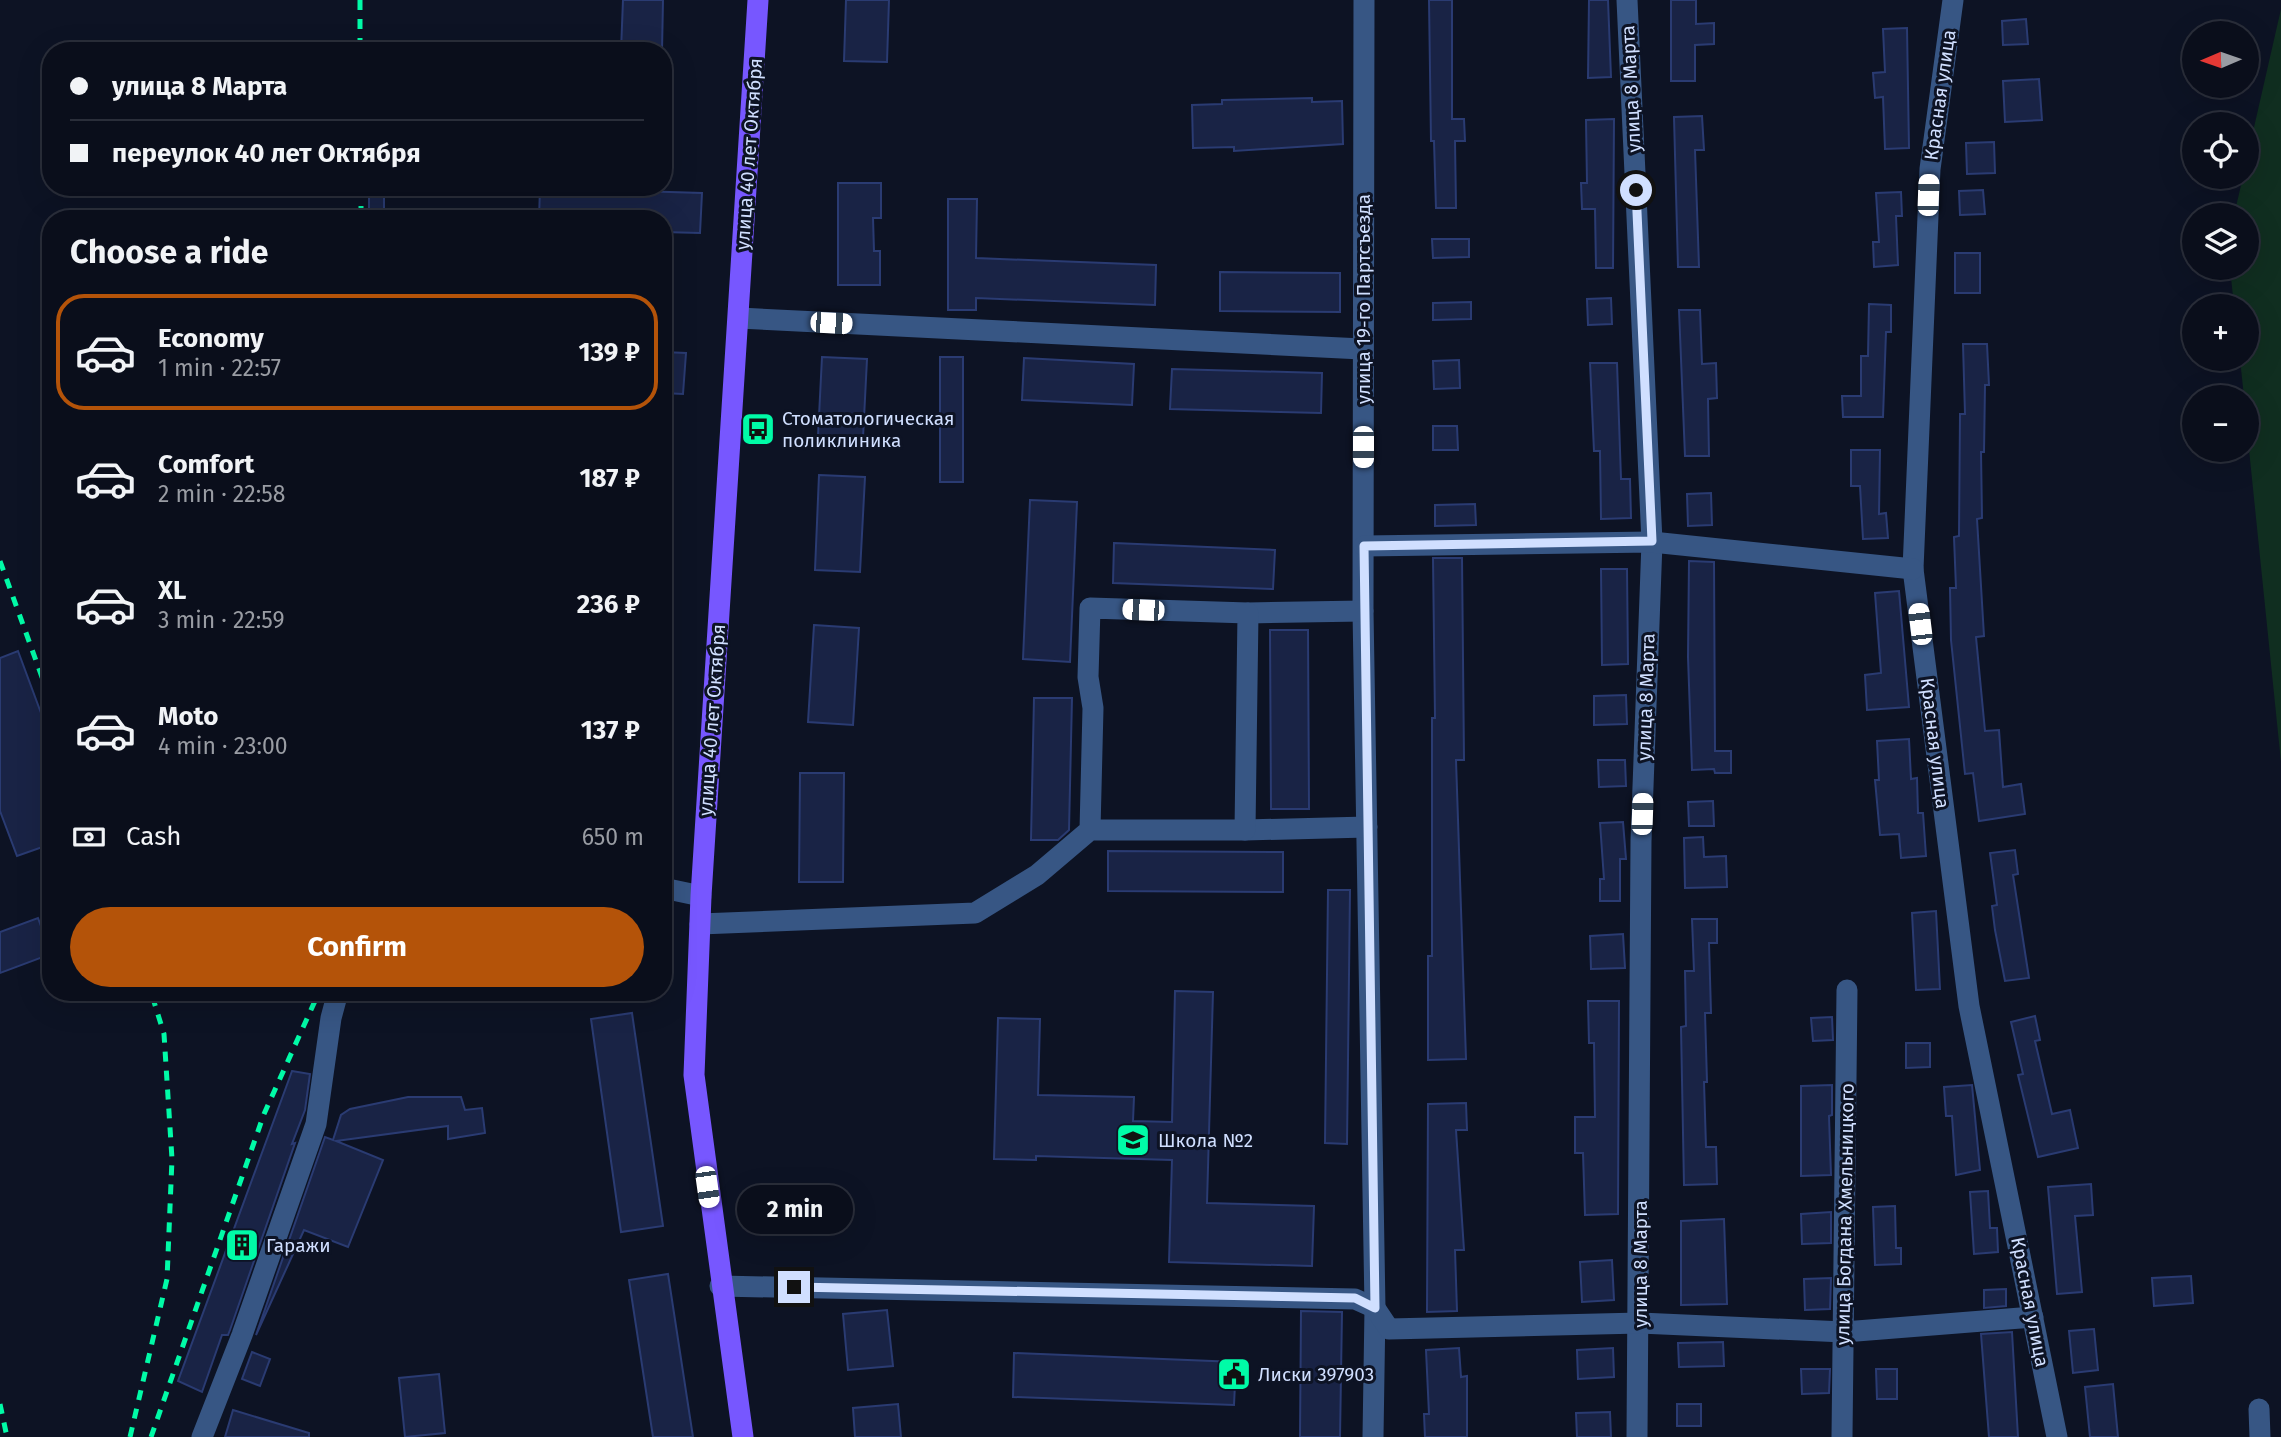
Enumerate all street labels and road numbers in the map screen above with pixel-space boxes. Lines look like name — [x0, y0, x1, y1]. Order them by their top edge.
street label: улица 8 Марта — [1616, 25, 1646, 153]
street label: Красная улица — [1919, 28, 1961, 162]
street label: улица 40 лет Октября — [731, 57, 767, 251]
street label: улица 19-го Партсъезда — [1352, 194, 1375, 404]
street label: улица 40 лет Октября — [694, 623, 730, 817]
street label: улица 8 Марта — [1632, 633, 1660, 761]
street label: Красная улица — [1916, 676, 1954, 810]
street label: улица Богдана Хмельницкого — [1831, 1083, 1859, 1345]
street label: улица 8 Марта — [1629, 1200, 1652, 1328]
street label: Красная улица — [2006, 1235, 2054, 1369]

